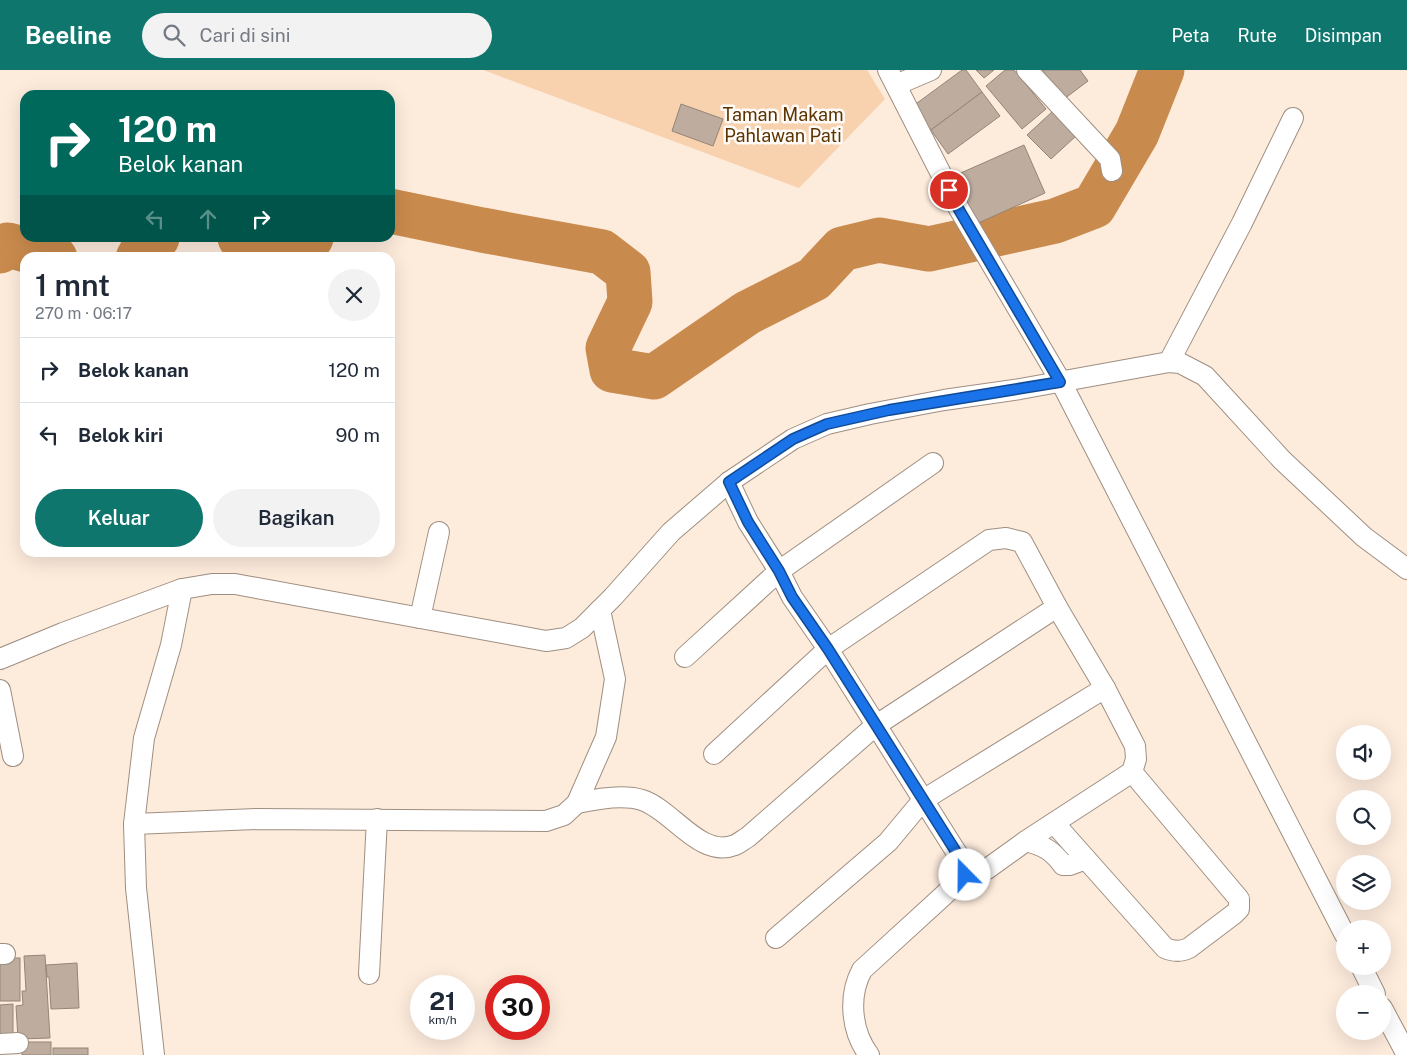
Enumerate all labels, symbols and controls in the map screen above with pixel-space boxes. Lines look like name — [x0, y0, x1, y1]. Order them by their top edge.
search box — [142, 13, 492, 58]
text: Beeline — [25, 21, 112, 49]
icon: search — [160, 21, 188, 49]
text: Cari di sini — [200, 24, 290, 46]
text: Peta — [1171, 25, 1209, 46]
text: Rute — [1237, 25, 1277, 46]
text: Disimpan — [1305, 25, 1382, 46]
park label: Taman Makam Pahlawan Pati — [722, 104, 844, 146]
text: 120 m — [118, 109, 217, 150]
icon: right — [35, 110, 100, 175]
text: Belok kanan — [118, 151, 243, 177]
pin — [928, 169, 970, 211]
icon: arrive — [935, 176, 963, 204]
icon: left — [141, 205, 169, 233]
icon: ahead — [194, 205, 222, 233]
icon: right — [247, 205, 275, 233]
text: 1 mnt — [35, 267, 110, 303]
button: close — [328, 269, 380, 321]
text: 270 m · 06:17 — [35, 304, 132, 323]
icon: right — [35, 356, 63, 384]
text: Belok kanan — [78, 359, 189, 381]
text: 120 m — [328, 359, 380, 381]
icon: left — [35, 421, 63, 449]
text: Belok kiri — [78, 424, 163, 446]
text: 90 m — [336, 424, 380, 446]
button: Keluar — [35, 489, 203, 547]
button: Bagikan — [213, 489, 380, 547]
map controls — [1336, 725, 1391, 1040]
button: sound — [1336, 725, 1391, 780]
button: search — [1336, 790, 1391, 845]
position arrow — [938, 848, 990, 900]
button: layers — [1336, 855, 1391, 910]
button: + — [1336, 920, 1391, 975]
speed limit sign: 30 — [485, 975, 550, 1040]
button: − — [1336, 985, 1391, 1040]
text: 21 — [429, 986, 456, 1016]
text: km/h — [428, 1013, 457, 1027]

